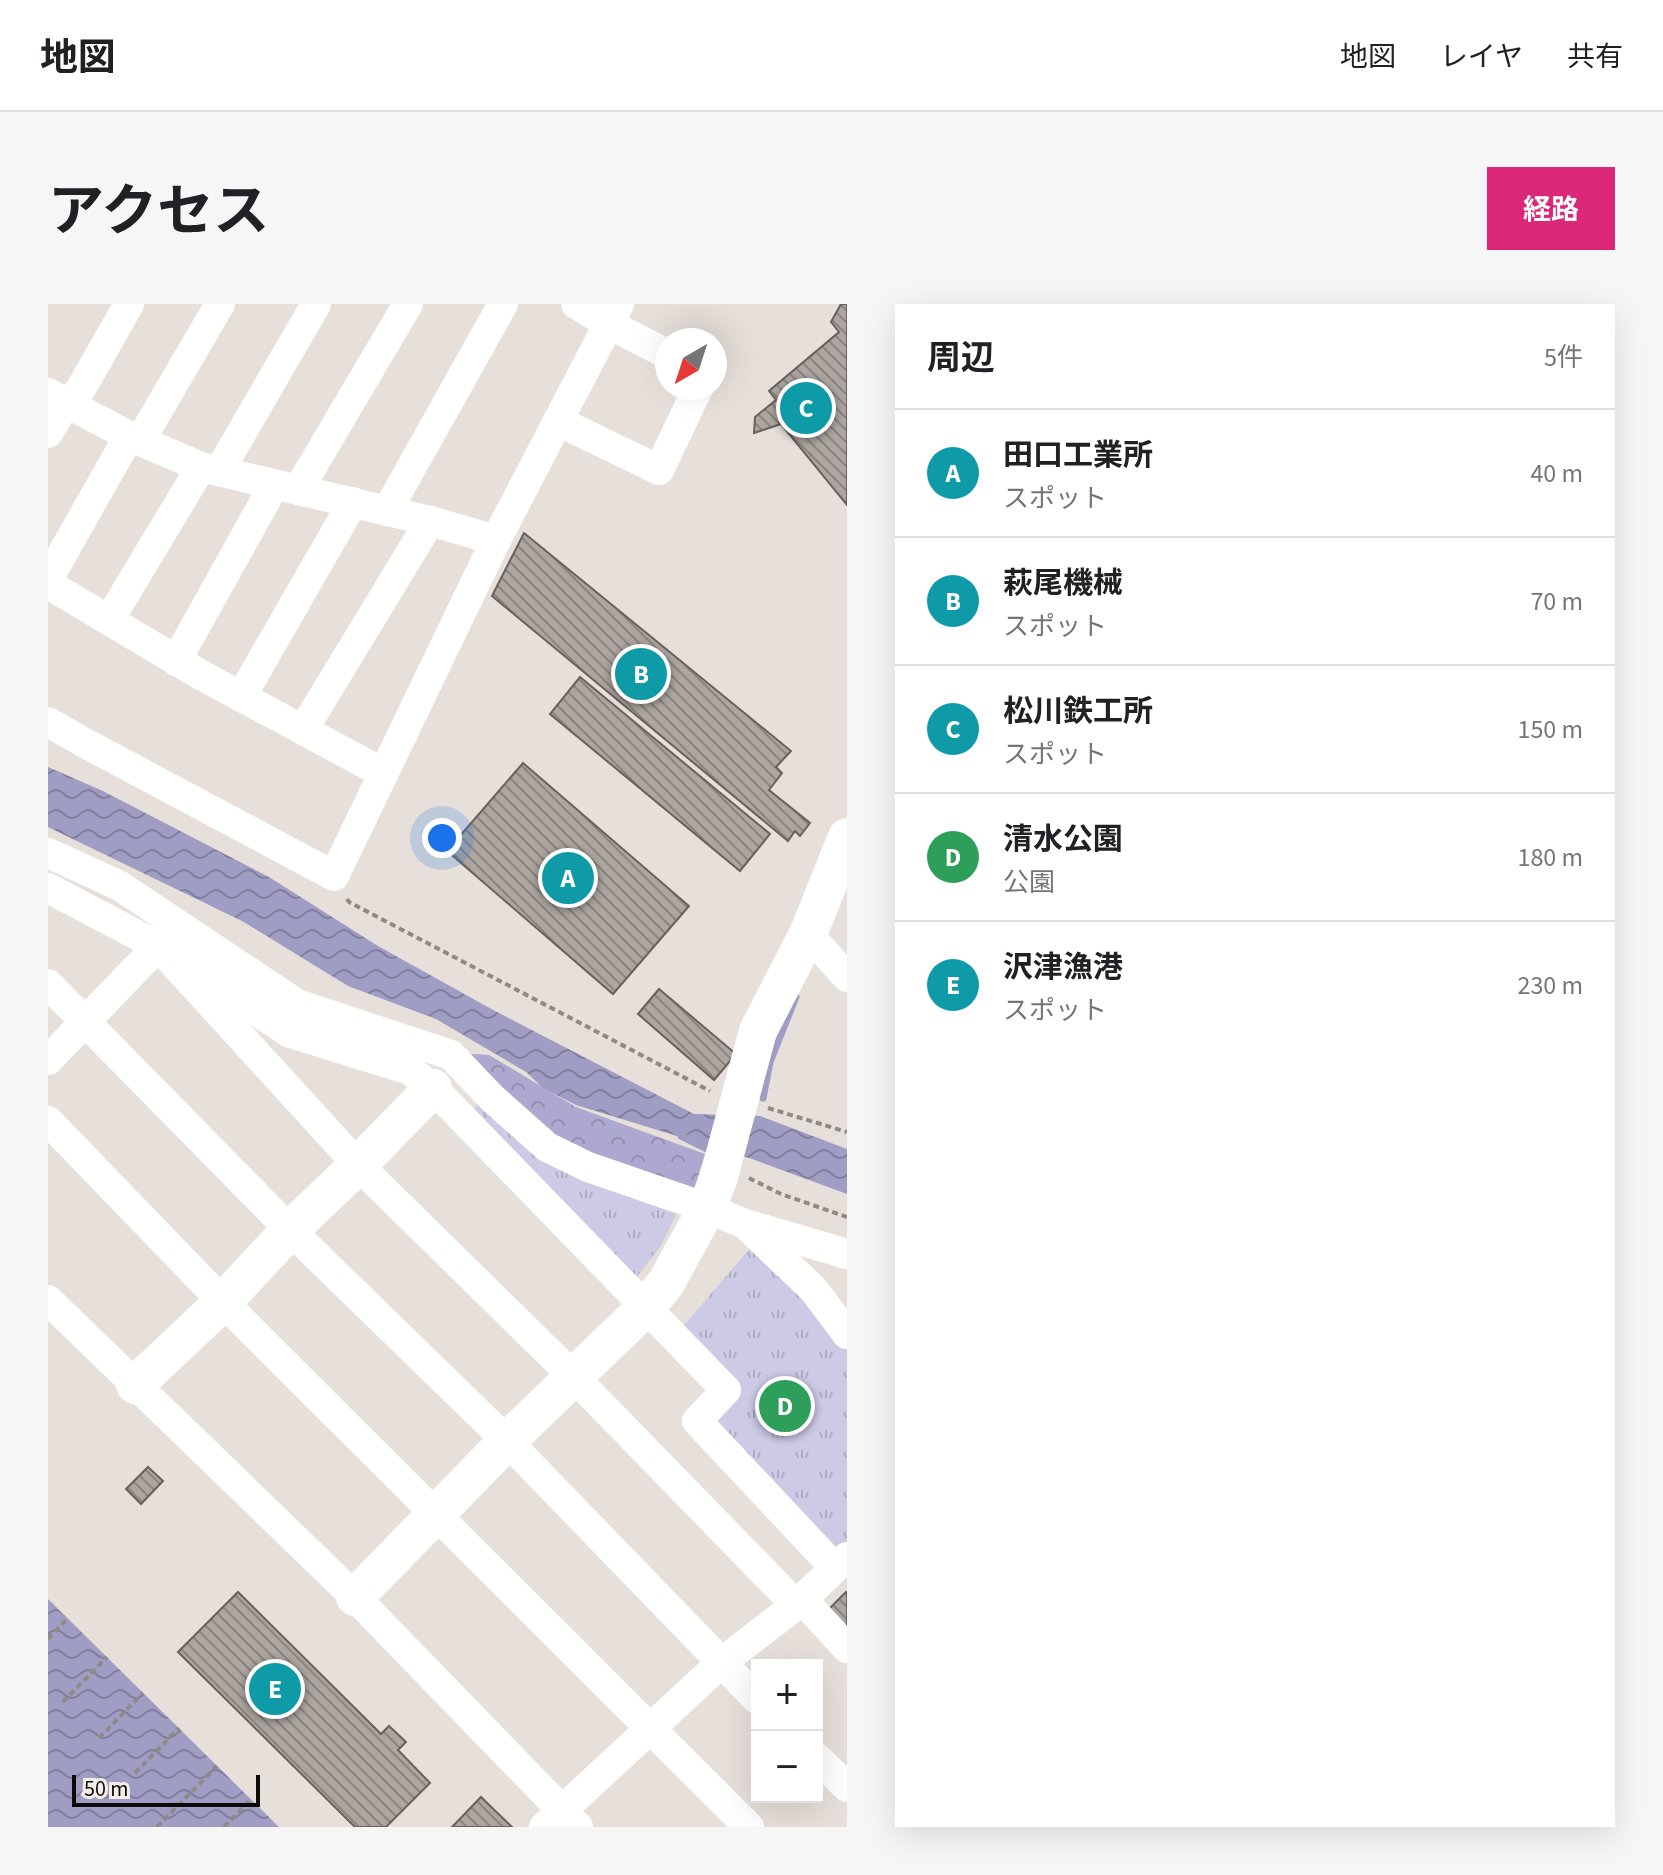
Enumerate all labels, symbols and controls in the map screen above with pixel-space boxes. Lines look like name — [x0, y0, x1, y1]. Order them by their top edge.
text: 地図 — [40, 31, 116, 85]
text: 地図 — [1340, 37, 1396, 77]
text: レイヤ — [1440, 37, 1523, 77]
text: 共有 — [1567, 37, 1623, 77]
button: 経路 — [1487, 167, 1615, 250]
text: アクセス — [48, 173, 269, 252]
north arrow — [655, 328, 727, 400]
text: 周辺 — [927, 334, 995, 383]
text: 5件 — [1544, 339, 1583, 376]
pin: C — [780, 378, 832, 438]
text: 田口工業所 — [1003, 434, 1153, 477]
text: A — [946, 455, 960, 492]
text: 40 m — [1530, 455, 1583, 492]
text: スポット — [1003, 480, 1107, 517]
text: 萩尾機械 — [1003, 562, 1123, 605]
text: B — [945, 583, 961, 620]
text: 70 m — [1530, 583, 1583, 620]
text: スポット — [1003, 608, 1107, 645]
pin: B — [615, 644, 667, 704]
text: 松川鉄工所 — [1003, 690, 1153, 733]
text: C — [945, 711, 961, 748]
text: 150 m — [1517, 711, 1583, 748]
text: スポット — [1003, 736, 1107, 773]
your location — [422, 818, 462, 858]
text: 清水公園 — [1003, 818, 1123, 861]
text: D — [945, 839, 961, 876]
text: 180 m — [1517, 839, 1583, 876]
pin: A — [542, 848, 594, 908]
text: 公園 — [1003, 864, 1055, 901]
text: 沢津漁港 — [1003, 946, 1123, 989]
text: E — [946, 967, 960, 1004]
text: 230 m — [1517, 967, 1583, 1004]
text: スポット — [1003, 992, 1107, 1029]
pin: D — [759, 1376, 811, 1436]
pin: E — [249, 1659, 301, 1719]
map controls — [751, 1659, 823, 1803]
button: + — [751, 1659, 823, 1731]
button: − — [751, 1731, 823, 1803]
scale bar — [72, 1771, 260, 1807]
text: 50 m — [84, 1773, 129, 1805]

